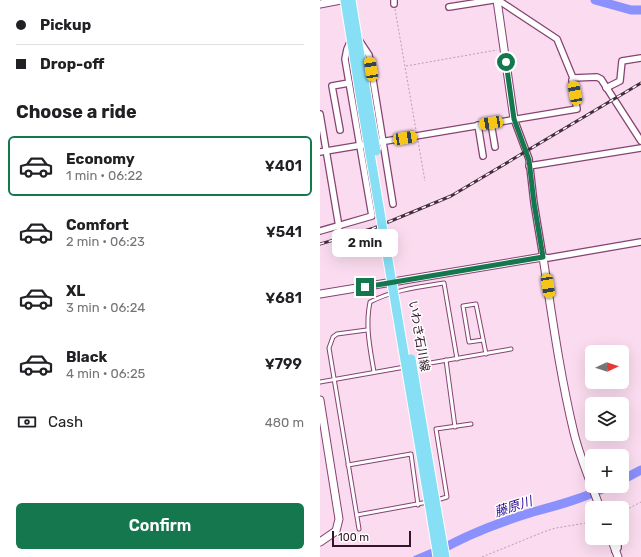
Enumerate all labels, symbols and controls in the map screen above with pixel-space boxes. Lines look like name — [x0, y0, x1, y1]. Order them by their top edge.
text: Pickup — [40, 16, 91, 34]
route start — [497, 53, 515, 71]
text: Drop-off — [40, 55, 104, 73]
car — [363, 56, 379, 82]
car — [567, 80, 583, 106]
text: Choose a ride — [16, 101, 137, 123]
car — [478, 115, 504, 131]
car — [392, 130, 418, 146]
icon: car — [18, 148, 54, 184]
text: Economy — [66, 150, 135, 168]
text: ¥401 — [265, 157, 302, 175]
text: 1 min · 06:22 — [66, 168, 143, 183]
icon: car — [18, 214, 54, 250]
text: Comfort — [66, 216, 129, 234]
text: ¥541 — [266, 223, 302, 241]
callout: 2 min — [332, 229, 398, 257]
text: 2 min · 06:23 — [66, 234, 145, 249]
text: 2 min — [348, 235, 382, 250]
car — [540, 273, 556, 299]
route end — [356, 278, 374, 296]
icon: car — [18, 280, 54, 316]
text: XL — [66, 282, 85, 300]
text: ¥681 — [265, 289, 302, 307]
street label: いわき石川線 — [406, 299, 432, 373]
text: 3 min · 06:24 — [66, 300, 145, 315]
north arrow — [585, 345, 629, 389]
map controls — [585, 345, 629, 545]
icon: car — [18, 346, 54, 382]
text: Black — [66, 348, 107, 366]
text: ¥799 — [265, 355, 302, 373]
text: 4 min · 06:25 — [66, 366, 145, 381]
button: layers — [585, 397, 629, 441]
icon: cash — [16, 411, 38, 433]
text: Cash — [48, 413, 83, 431]
text: 480 m — [265, 415, 304, 430]
button: + — [585, 449, 629, 493]
water label: 藤原川 — [492, 493, 536, 520]
button: − — [585, 501, 629, 545]
button: Confirm — [16, 503, 304, 549]
scale bar — [332, 529, 411, 548]
text: 100 m — [338, 531, 369, 544]

